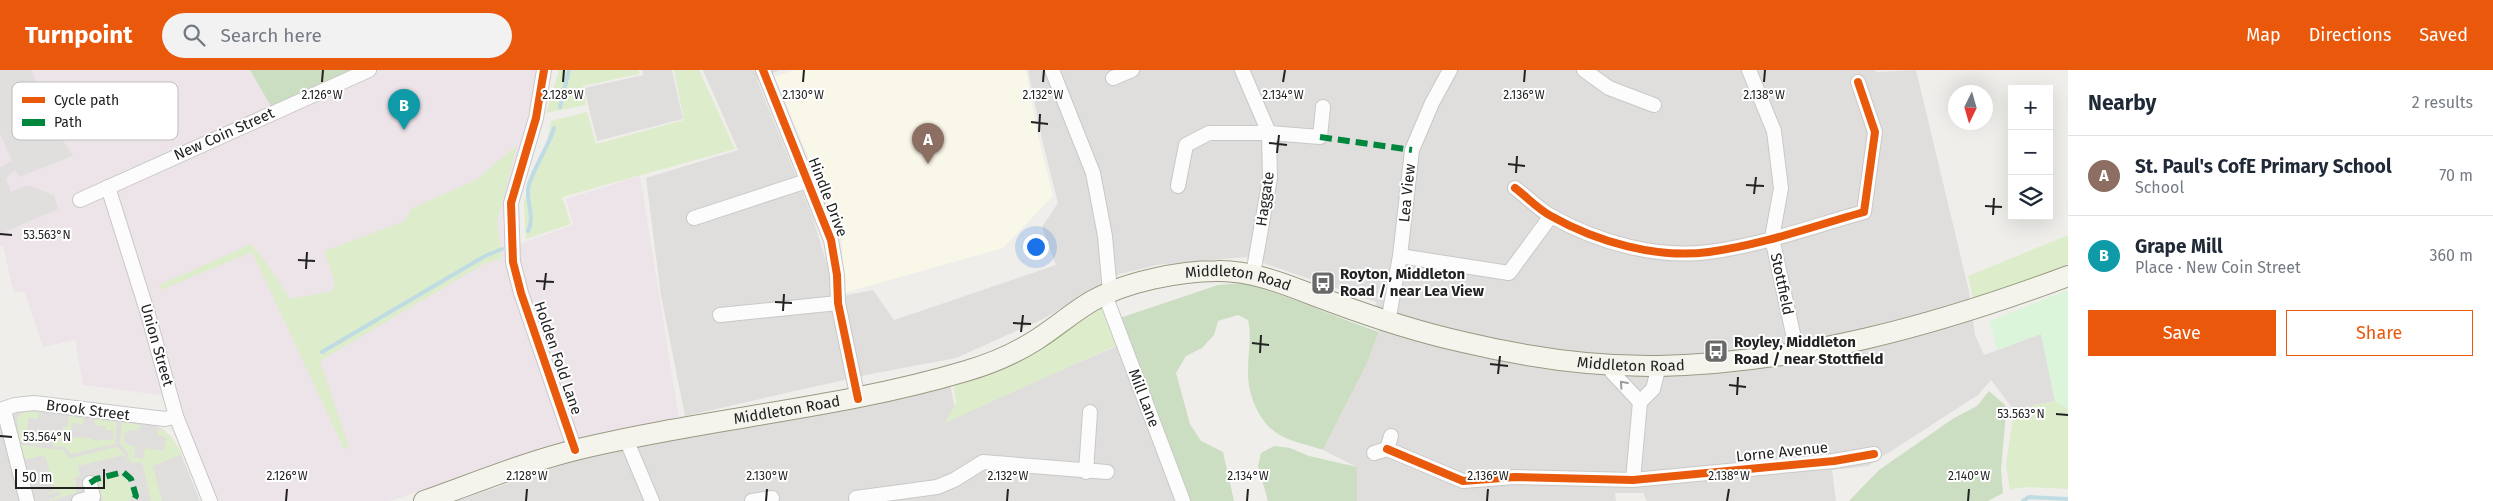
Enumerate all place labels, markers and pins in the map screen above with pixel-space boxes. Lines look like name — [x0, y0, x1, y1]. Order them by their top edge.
pin: B — [388, 89, 420, 130]
pin: A — [912, 123, 944, 164]
place label: Royton, Middleton Road / near Lea View — [1340, 265, 1485, 300]
bus stop icon: Royton, Middleton Road / near Lea View — [1310, 270, 1336, 296]
place label: Royley, Middleton Road / near Stottfield — [1734, 333, 1883, 368]
bus stop icon: Royley, Middleton Road / near Stottfield — [1703, 338, 1729, 364]

